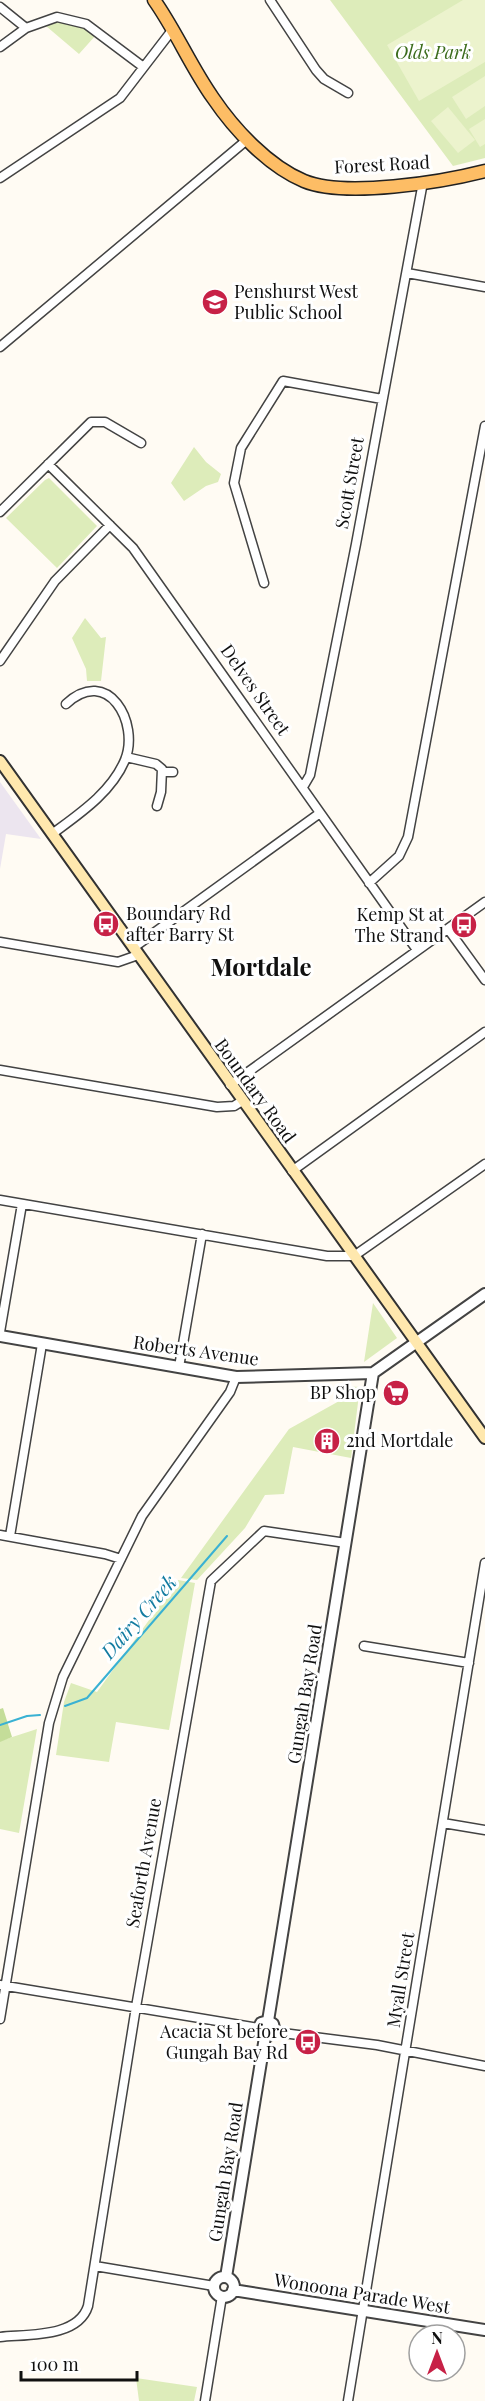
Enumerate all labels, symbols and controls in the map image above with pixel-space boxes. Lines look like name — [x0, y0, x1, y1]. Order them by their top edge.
park label: Olds Park — [395, 40, 471, 64]
street label: Forest Road — [333, 149, 431, 178]
place label: Penshurst West Public School — [234, 279, 358, 324]
school or university icon: Penshurst West Public School — [200, 287, 230, 317]
street label: Scott Street — [329, 434, 369, 531]
street label: Delves Street — [216, 639, 296, 740]
place label: Boundary Rd after Barry St — [126, 901, 235, 946]
place label: Kemp St at The Strand — [354, 902, 445, 947]
bus stop icon: Boundary Rd after Barry St — [91, 909, 121, 939]
bus stop icon: Kemp St at The Strand — [449, 910, 479, 940]
district label: Mortdale — [210, 950, 312, 982]
street label: Boundary Road — [210, 1033, 302, 1148]
street label: Roberts Avenue — [132, 1329, 260, 1371]
supermarket icon: BP Shop — [381, 1378, 411, 1408]
place label: BP Shop — [310, 1380, 376, 1404]
building icon: 2nd Mortdale — [312, 1426, 342, 1456]
place label: 2nd Mortdale — [346, 1428, 453, 1452]
water label: Dairy Creek — [93, 1568, 182, 1665]
street label: Gungah Bay Road — [281, 1622, 327, 1765]
street label: Seaforth Avenue — [120, 1796, 166, 1930]
street label: Myall Street — [381, 1930, 420, 2029]
place label: Acacia St before Gungah Bay Rd — [159, 2019, 289, 2064]
bus stop icon: Acacia St before Gungah Bay Rd — [293, 2027, 323, 2057]
street label: Gungah Bay Road — [202, 2100, 248, 2243]
street label: Wonoona Parade West — [272, 2267, 452, 2319]
north arrow — [407, 2323, 467, 2383]
text: N — [431, 2327, 443, 2348]
scale bar — [21, 2344, 136, 2382]
text: 100 m — [30, 2352, 79, 2376]

